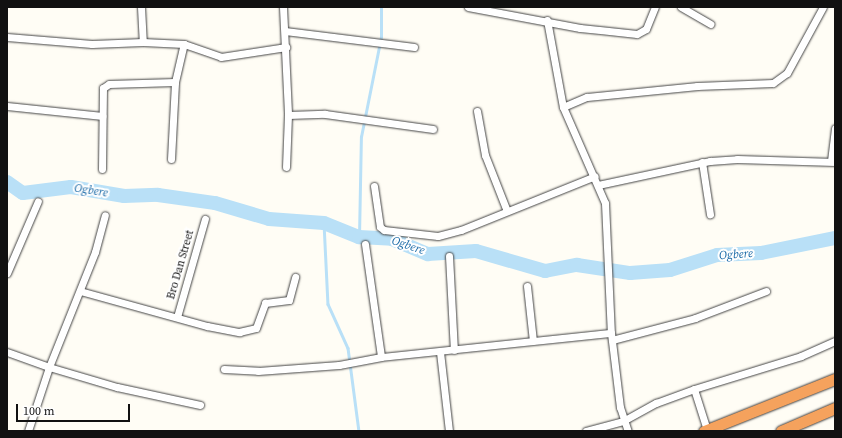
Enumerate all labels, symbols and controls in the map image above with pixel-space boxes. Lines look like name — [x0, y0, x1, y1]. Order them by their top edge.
water label: Ogbere — [73, 181, 109, 201]
street label: Bro Dan Street — [165, 229, 197, 301]
water label: Ogbere — [390, 234, 426, 258]
water label: Ogbere — [719, 247, 753, 263]
scale bar — [18, 396, 132, 422]
text: 100 m — [23, 403, 55, 419]

